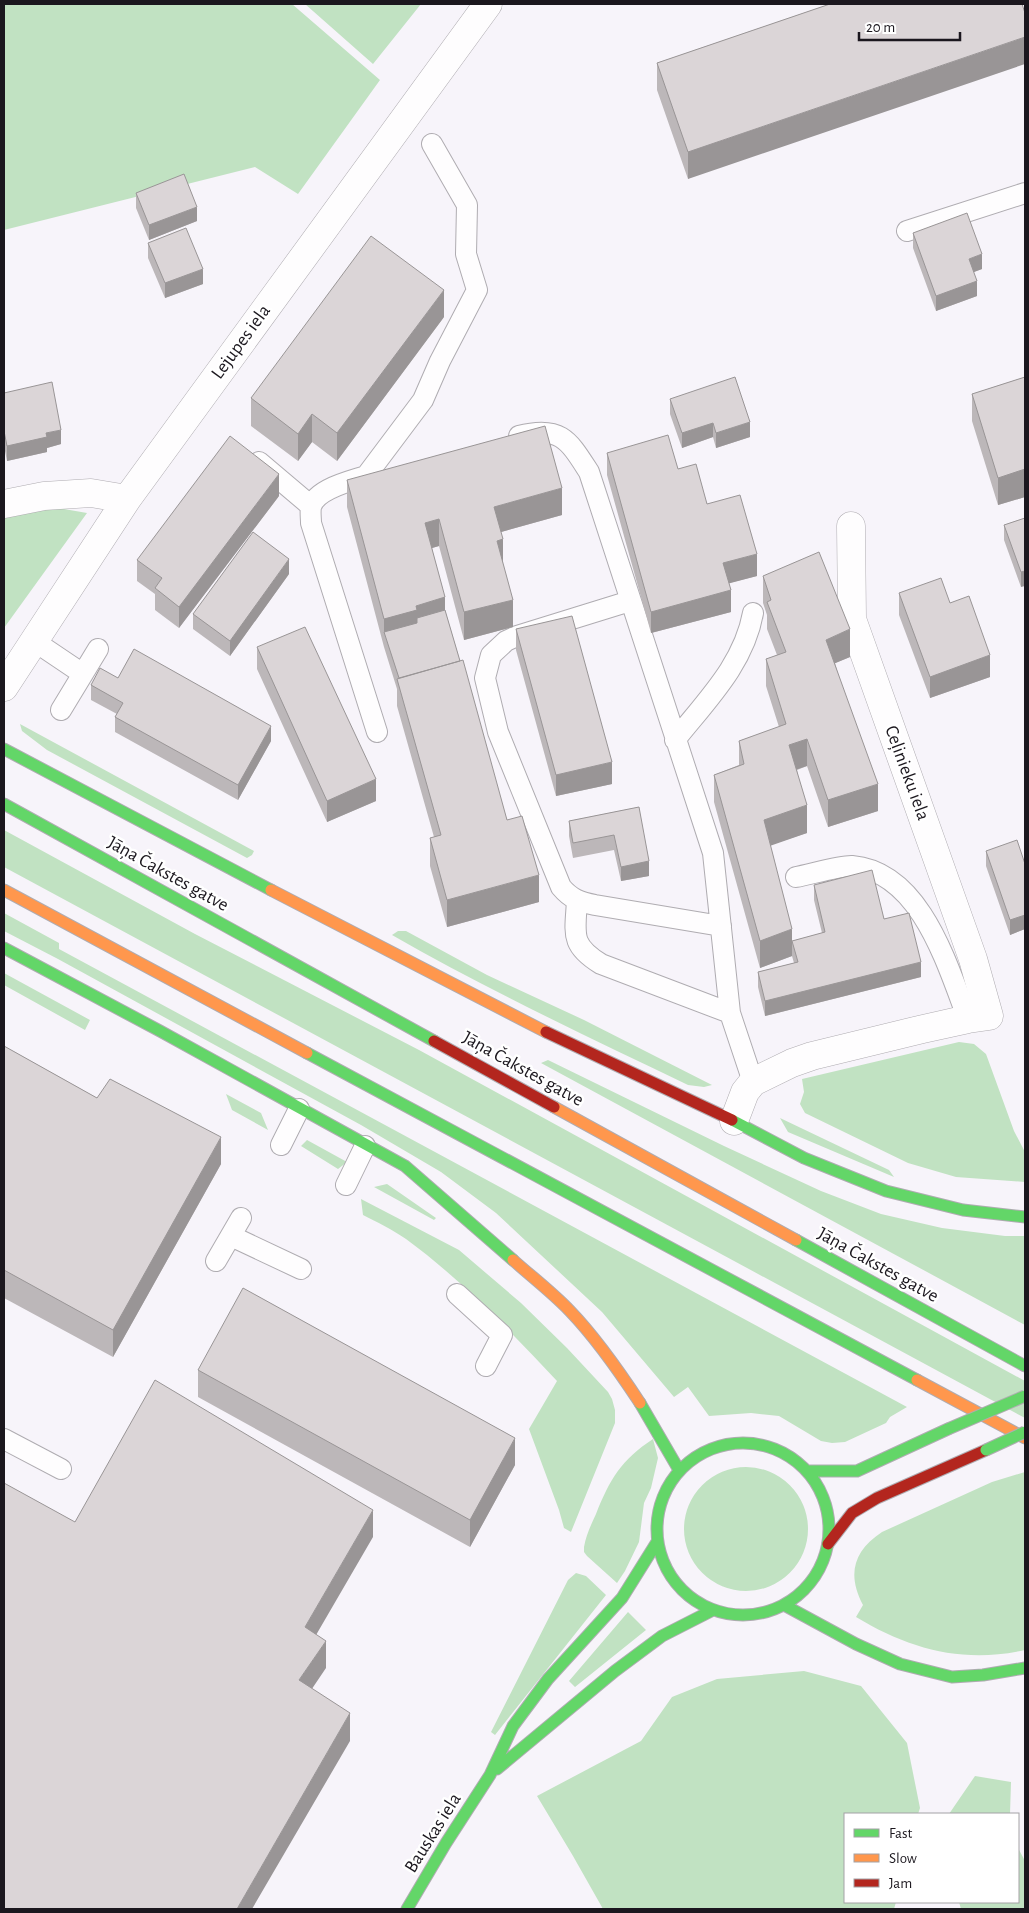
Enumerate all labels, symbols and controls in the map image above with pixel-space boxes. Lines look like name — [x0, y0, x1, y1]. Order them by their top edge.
scale bar — [859, 10, 960, 42]
text: 20 m — [866, 20, 895, 35]
street label: Lejupes iela — [208, 301, 274, 383]
street label: Ceļinieku iela — [880, 723, 933, 823]
street label: Jāņa Čakstes gatve — [104, 831, 233, 916]
street label: Jāņa Čakstes gatve — [459, 1026, 588, 1111]
street label: Jāņa Čakstes gatve — [814, 1222, 943, 1307]
street label: Bauskas iela — [401, 1790, 465, 1876]
legend — [844, 1813, 1019, 1903]
text: Fast — [889, 1826, 913, 1841]
text: Slow — [889, 1851, 917, 1866]
text: Jam — [889, 1876, 912, 1891]

